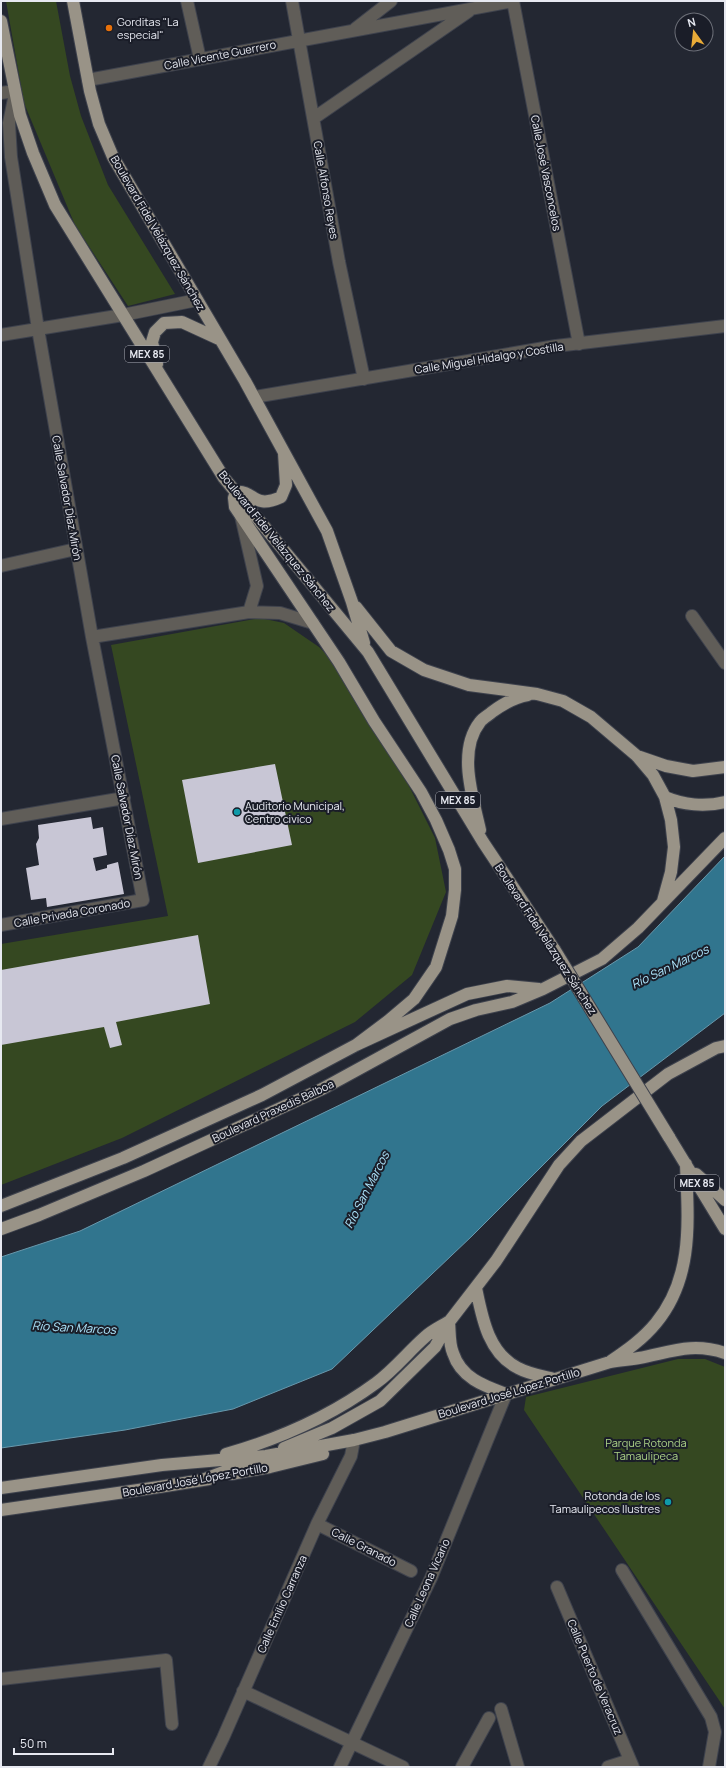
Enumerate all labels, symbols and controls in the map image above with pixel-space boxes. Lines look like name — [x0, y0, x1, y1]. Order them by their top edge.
north arrow — [674, 12, 714, 52]
place label: Gorditas "La especial" — [117, 14, 179, 42]
text: N — [686, 14, 697, 30]
marker: Gorditas "La especial" — [104, 23, 114, 33]
street label: Calle Vicente Guerrero — [163, 36, 278, 73]
street label: Calle José Vasconcelos — [528, 114, 565, 232]
street label: Calle Alfonso Reyes — [310, 140, 343, 240]
street label: Boulevard Fidel Velázquez Sánchez — [108, 152, 209, 313]
street label: Calle Miguel Hidalgo y Costilla — [413, 338, 564, 377]
road number: MEX 85 — [125, 346, 169, 362]
street label: Calle Salvador Díaz Mirón — [49, 434, 86, 562]
street label: Boulevard Fidel Velázquez Sánchez — [216, 467, 339, 614]
street label: Calle Salvador Díaz Mirón — [108, 753, 147, 880]
road number: MEX 85 — [436, 792, 480, 808]
place label: Auditorio Municipal, Centro civico — [245, 798, 345, 826]
marker: Auditorio Municipal, Centro civico — [232, 807, 242, 817]
street label: Boulevard Fidel Velázquez Sánchez — [492, 861, 601, 1017]
street label: Calle Privada Coronado — [13, 895, 132, 930]
water label: Río San Marcos — [628, 940, 713, 993]
street label: Boulevard Praxedis Balboa — [210, 1076, 336, 1145]
water label: Río San Marcos — [340, 1147, 394, 1231]
road number: MEX 85 — [675, 1175, 719, 1191]
water label: Río San Marcos — [32, 1317, 118, 1338]
street label: Boulevard José López Portillo — [436, 1364, 582, 1421]
park label: Parque Rotonda Tamaulipeca — [605, 1435, 687, 1463]
street label: Boulevard José López Portillo — [121, 1459, 269, 1500]
place label: Rotonda de los Tamaulipecos Ilustres — [550, 1488, 660, 1516]
marker: Rotonda de los Tamaulipecos Ilustres — [663, 1497, 673, 1507]
street label: Calle Granado — [329, 1524, 400, 1570]
street label: Calle Leona Vicario — [400, 1536, 453, 1629]
street label: Calle Emilio Carranza — [253, 1552, 310, 1655]
street label: Calle Puerto de Veracruz — [564, 1617, 627, 1737]
scale bar — [14, 1730, 113, 1756]
text: 50 m — [20, 1735, 47, 1752]

